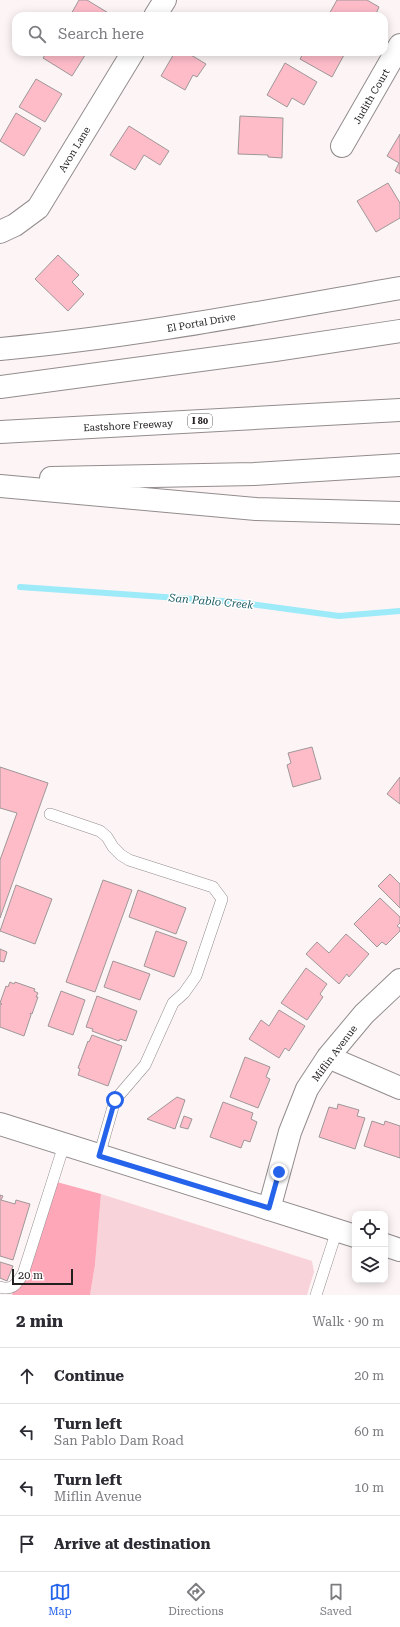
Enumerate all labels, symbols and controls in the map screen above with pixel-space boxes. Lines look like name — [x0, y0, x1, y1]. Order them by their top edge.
search box — [12, 12, 388, 56]
icon: search — [26, 23, 48, 45]
text: Search here — [58, 25, 144, 43]
street label: Judith Court — [351, 67, 392, 126]
street label: Avon Lane — [57, 124, 93, 174]
street label: El Portal Drive — [166, 311, 237, 334]
road number: I 80 — [188, 414, 212, 428]
street label: Eastshore Freeway — [83, 418, 173, 433]
water label: San Pablo Creek — [167, 591, 254, 612]
street label: Miflin Avenue — [310, 1023, 359, 1084]
route start — [106, 1091, 124, 1109]
route end — [270, 1163, 288, 1181]
map controls — [352, 1211, 388, 1283]
button: locate — [352, 1211, 388, 1247]
button: layers — [352, 1247, 388, 1283]
scale bar — [12, 1267, 73, 1286]
text: 20 m — [18, 1269, 43, 1282]
text: 2 min — [16, 1311, 63, 1331]
text: Walk · 90 m — [312, 1314, 384, 1329]
icon: ahead — [16, 1365, 38, 1387]
text: Continue — [54, 1367, 124, 1385]
text: 20 m — [354, 1368, 384, 1383]
text: Turn left — [54, 1415, 122, 1433]
icon: left — [16, 1421, 38, 1443]
text: 60 m — [354, 1424, 384, 1439]
text: San Pablo Dam Road — [54, 1433, 184, 1448]
text: Turn left — [54, 1471, 122, 1489]
icon: left — [16, 1477, 38, 1499]
text: 10 m — [354, 1480, 384, 1495]
text: Miflin Avenue — [54, 1489, 142, 1504]
icon: arrive — [16, 1533, 38, 1555]
text: Arrive at destination — [54, 1535, 210, 1553]
tab: Map — [48, 1581, 72, 1618]
tab: Directions — [168, 1581, 224, 1618]
tab: Saved — [320, 1581, 352, 1618]

